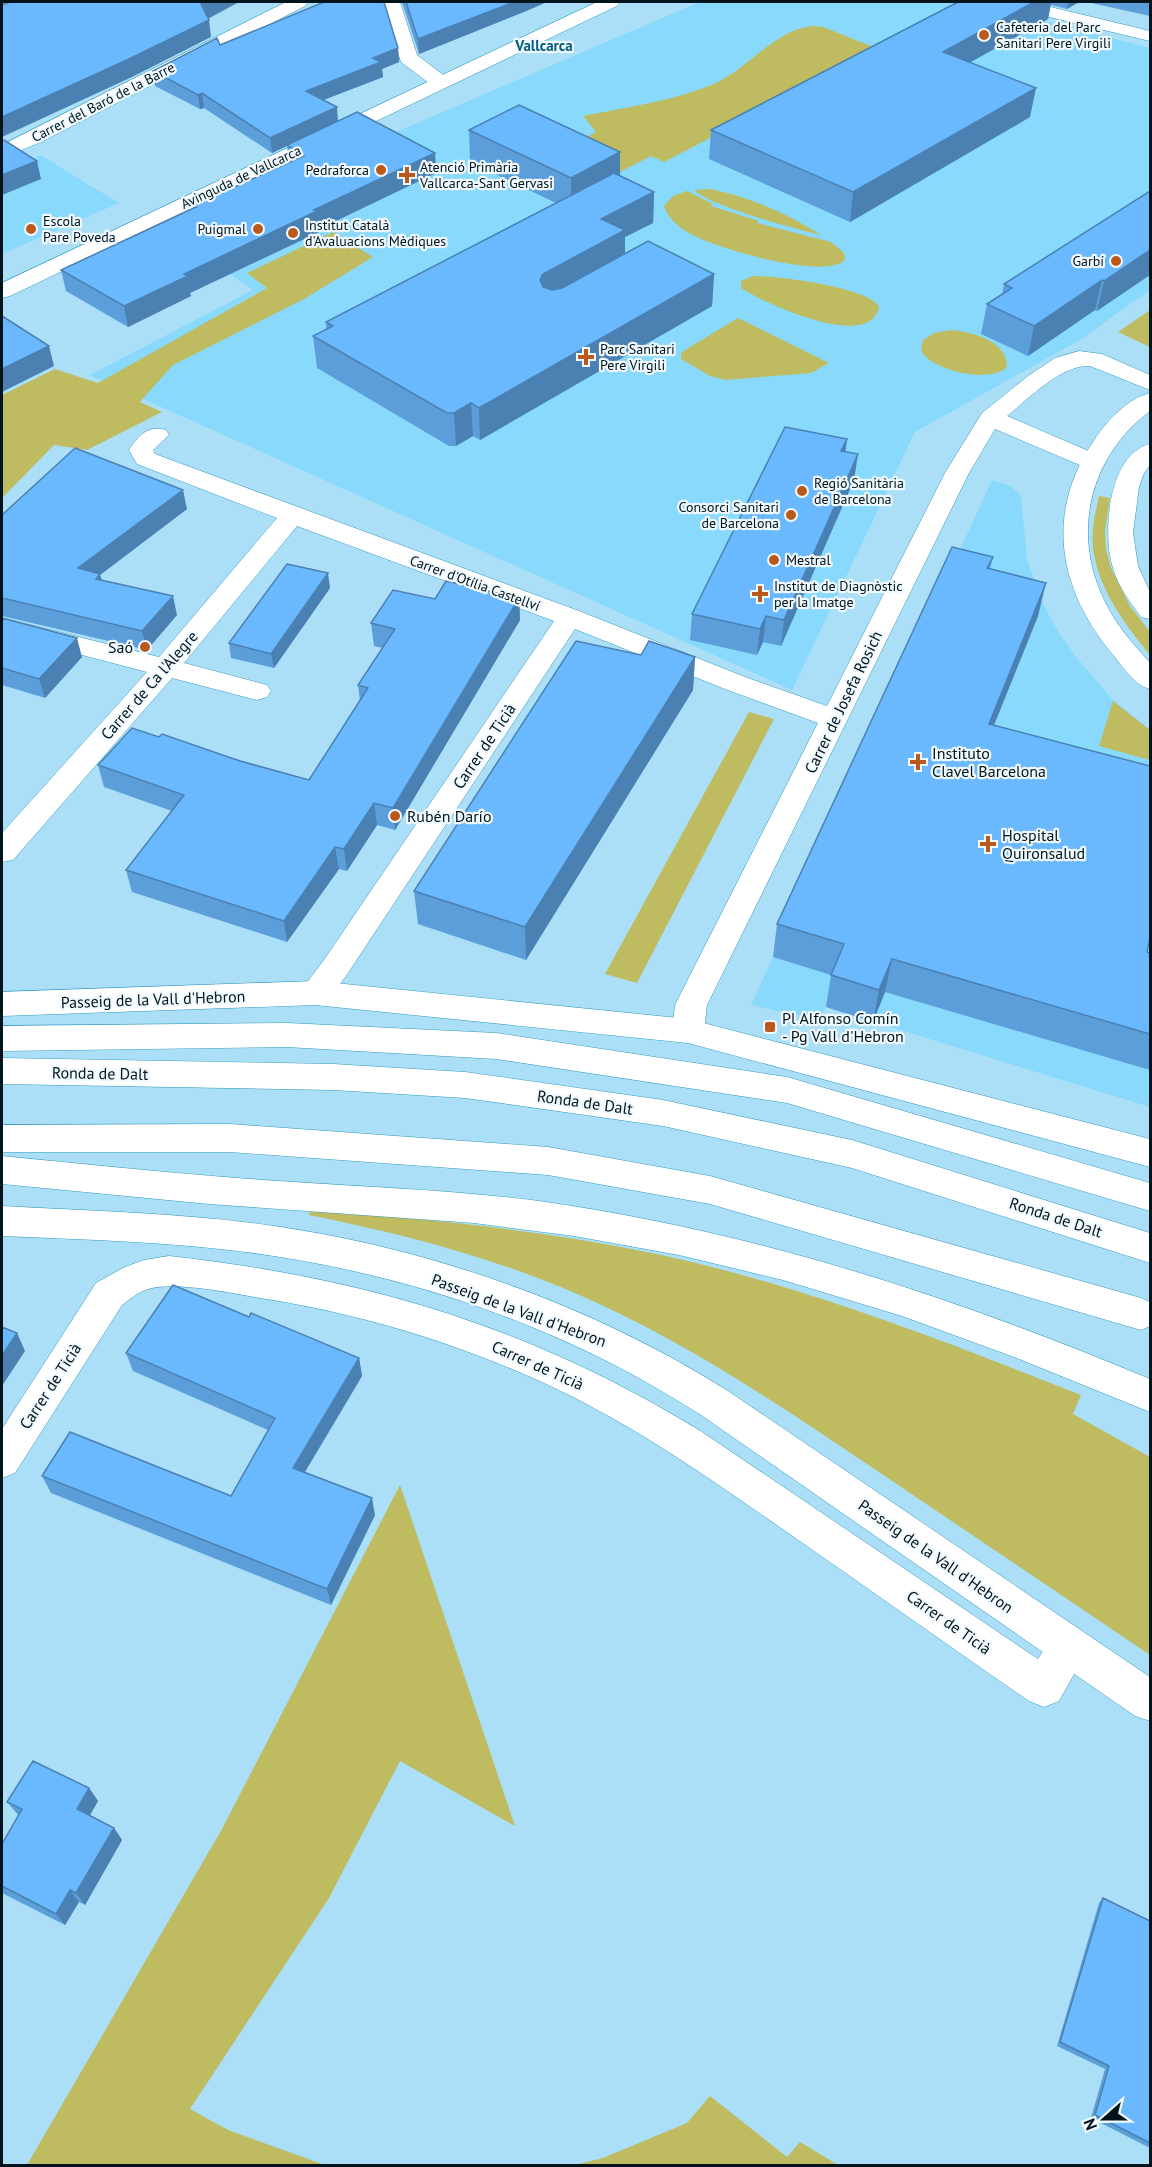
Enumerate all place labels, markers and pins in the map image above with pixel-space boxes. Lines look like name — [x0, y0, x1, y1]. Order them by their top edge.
place label: Cafeteria del Parc Sanitari Pere Virgili — [996, 18, 1111, 52]
marker: Cafeteria del Parc Sanitari Pere Virgili — [977, 28, 991, 42]
place label: Atenció Primària Vallcarca-Sant Gervasi — [419, 158, 553, 192]
place label: Pedraforca — [305, 161, 369, 179]
marker: Pedraforca — [374, 163, 388, 177]
marker: Atenció Primària Vallcarca-Sant Gervasi — [398, 166, 416, 184]
place label: Escola Pare Poveda — [43, 212, 116, 246]
place label: Institut Català d'Avaluacions Mèdiques — [305, 216, 446, 250]
place label: Puigmal — [197, 220, 246, 238]
marker: Escola Pare Poveda — [24, 222, 38, 236]
marker: Puigmal — [251, 222, 265, 236]
marker: Institut Català d'Avaluacions Mèdiques — [286, 226, 300, 240]
place label: Garbí — [1072, 252, 1104, 270]
marker: Garbí — [1109, 254, 1123, 268]
place label: Parc Sanitari Pere Virgili — [600, 340, 675, 374]
marker: Parc Sanitari Pere Virgili — [577, 348, 595, 366]
place label: Regió Sanitària de Barcelona — [814, 474, 904, 508]
marker: Regió Sanitària de Barcelona — [795, 484, 809, 498]
place label: Consorci Sanitari de Barcelona — [678, 498, 779, 532]
marker: Consorci Sanitari de Barcelona — [784, 508, 798, 522]
place label: Mestral — [786, 551, 831, 569]
marker: Mestral — [767, 553, 781, 567]
place label: Institut de Diagnòstic per la Imatge — [774, 577, 903, 611]
marker: Institut de Diagnòstic per la Imatge — [751, 585, 769, 603]
place label: Saó — [108, 637, 133, 657]
marker: Saó — [138, 640, 152, 654]
place label: Instituto Clavel Barcelona — [932, 743, 1046, 781]
marker: Instituto Clavel Barcelona — [909, 753, 927, 771]
place label: Rubén Darío — [407, 806, 491, 826]
marker: Rubén Darío — [388, 809, 402, 823]
place label: Hospital Quironsalud — [1002, 825, 1085, 863]
marker: Hospital Quironsalud — [979, 835, 997, 853]
place label: Pl Alfonso Comín - Pg Vall d'Hebron — [782, 1008, 904, 1046]
marker: Pl Alfonso Comín - Pg Vall d'Hebron — [763, 1020, 777, 1034]

